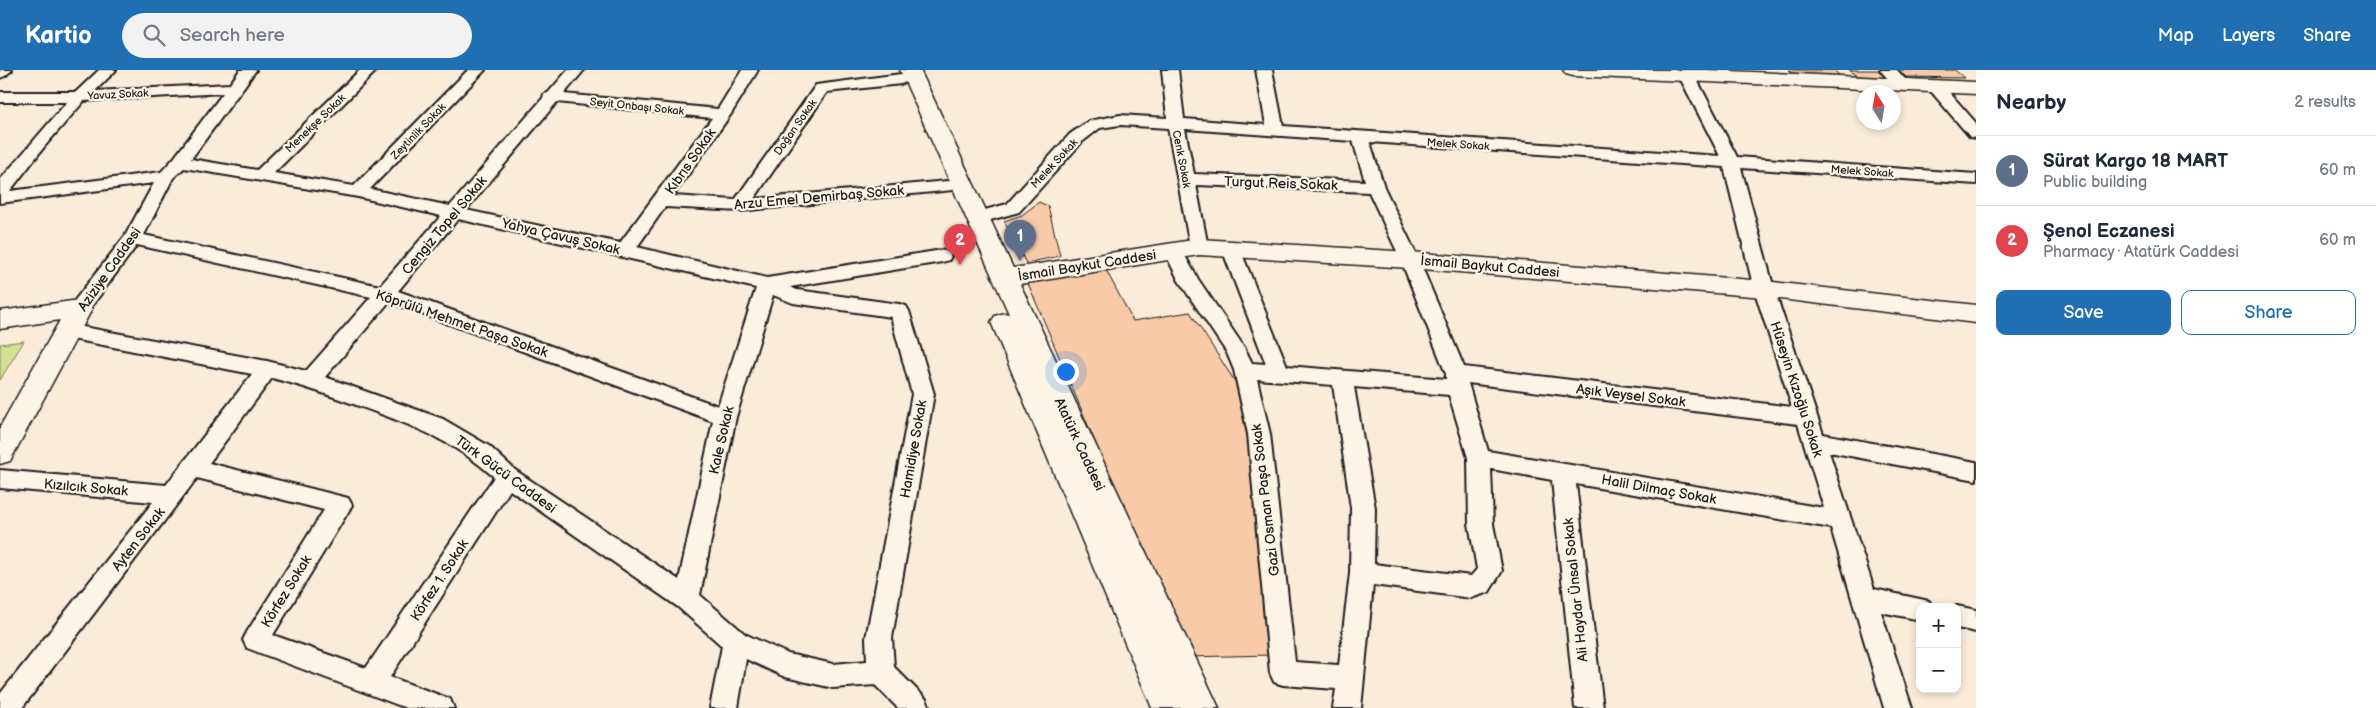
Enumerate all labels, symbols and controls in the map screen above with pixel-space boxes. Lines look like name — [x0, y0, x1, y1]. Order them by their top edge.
search box — [122, 13, 472, 58]
text: Kartio — [25, 21, 92, 50]
icon: search — [140, 21, 168, 49]
text: Search here — [180, 24, 285, 47]
text: Map — [2158, 25, 2194, 46]
text: Layers — [2222, 25, 2275, 46]
text: Share — [2303, 25, 2351, 46]
north arrow — [1856, 85, 1901, 130]
street label: Yavuz Sokak — [86, 86, 149, 103]
text: Nearby — [1996, 90, 2066, 115]
street label: Menekşe Sokak — [283, 91, 349, 155]
text: 2 results — [2294, 93, 2356, 112]
street label: Seyit Onbaşı Sokak — [589, 95, 685, 118]
street label: Doğan Sokak — [771, 96, 820, 158]
street label: Zeytinlik Sokak — [388, 100, 449, 163]
street label: Kıbrıs Sokak — [661, 125, 719, 198]
street label: Cenk Sokak — [1170, 129, 1194, 190]
street label: Melek Sokak — [1028, 136, 1081, 191]
street label: Melek Sokak — [1426, 136, 1490, 153]
text: Sürat Kargo 18 MART — [2043, 150, 2228, 173]
text: 1 — [2009, 161, 2015, 180]
text: 60 m — [2319, 161, 2356, 180]
street label: Melek Sokak — [1830, 163, 1894, 180]
street label: Cengiz Topel Sokak — [398, 173, 491, 278]
street label: Turgut Reis Sokak — [1224, 173, 1338, 194]
text: Public building — [2043, 173, 2147, 192]
street label: Arzu Emel Demirbaş Sokak — [733, 182, 905, 213]
street label: Yahya Çavuş Sokak — [499, 214, 622, 258]
pin: 1 — [1004, 220, 1036, 261]
text: Şenol Eczanesi — [2043, 220, 2175, 243]
street label: Aziziye Caddesi — [74, 224, 145, 314]
pin: 2 — [944, 224, 976, 265]
text: 2 — [2007, 231, 2017, 250]
text: 60 m — [2319, 231, 2356, 250]
text: Pharmacy · Atatürk Caddesi — [2043, 243, 2239, 262]
street label: İsmail Baykut Caddesi — [1017, 245, 1157, 285]
street label: İsmail Baykut Caddesi — [1420, 251, 1560, 281]
street label: Köprülü Mehmet Paşa Sokak — [373, 286, 550, 361]
button: Save — [1996, 290, 2171, 335]
button: Share — [2181, 290, 2356, 335]
street label: Hüseyin Kızoğlu Sokak — [1767, 319, 1827, 459]
your location — [1053, 359, 1079, 385]
street label: Aşık Veysel Sokak — [1575, 380, 1687, 411]
street label: Atatürk Caddesi — [1051, 395, 1109, 493]
street label: Hamidiye Sokak — [896, 399, 931, 500]
street label: Kale Sokak — [705, 404, 738, 476]
street label: Gazi Osman Paşa Sokak — [1248, 423, 1283, 577]
street label: Türk Gücü Caddesi — [452, 432, 560, 517]
street label: Halil Dilmaç Sokak — [1600, 471, 1718, 508]
street label: Kızılcık Sokak — [43, 475, 129, 500]
street label: Ayten Sokak — [108, 504, 169, 575]
street label: Ali Haydar Ünsal Sokak — [1558, 517, 1592, 663]
street label: Körfez 1. Sokak — [407, 536, 472, 624]
street label: Körfez Sokak — [258, 552, 315, 631]
map controls — [1916, 603, 1961, 693]
button: + — [1916, 603, 1961, 648]
button: − — [1916, 648, 1961, 693]

